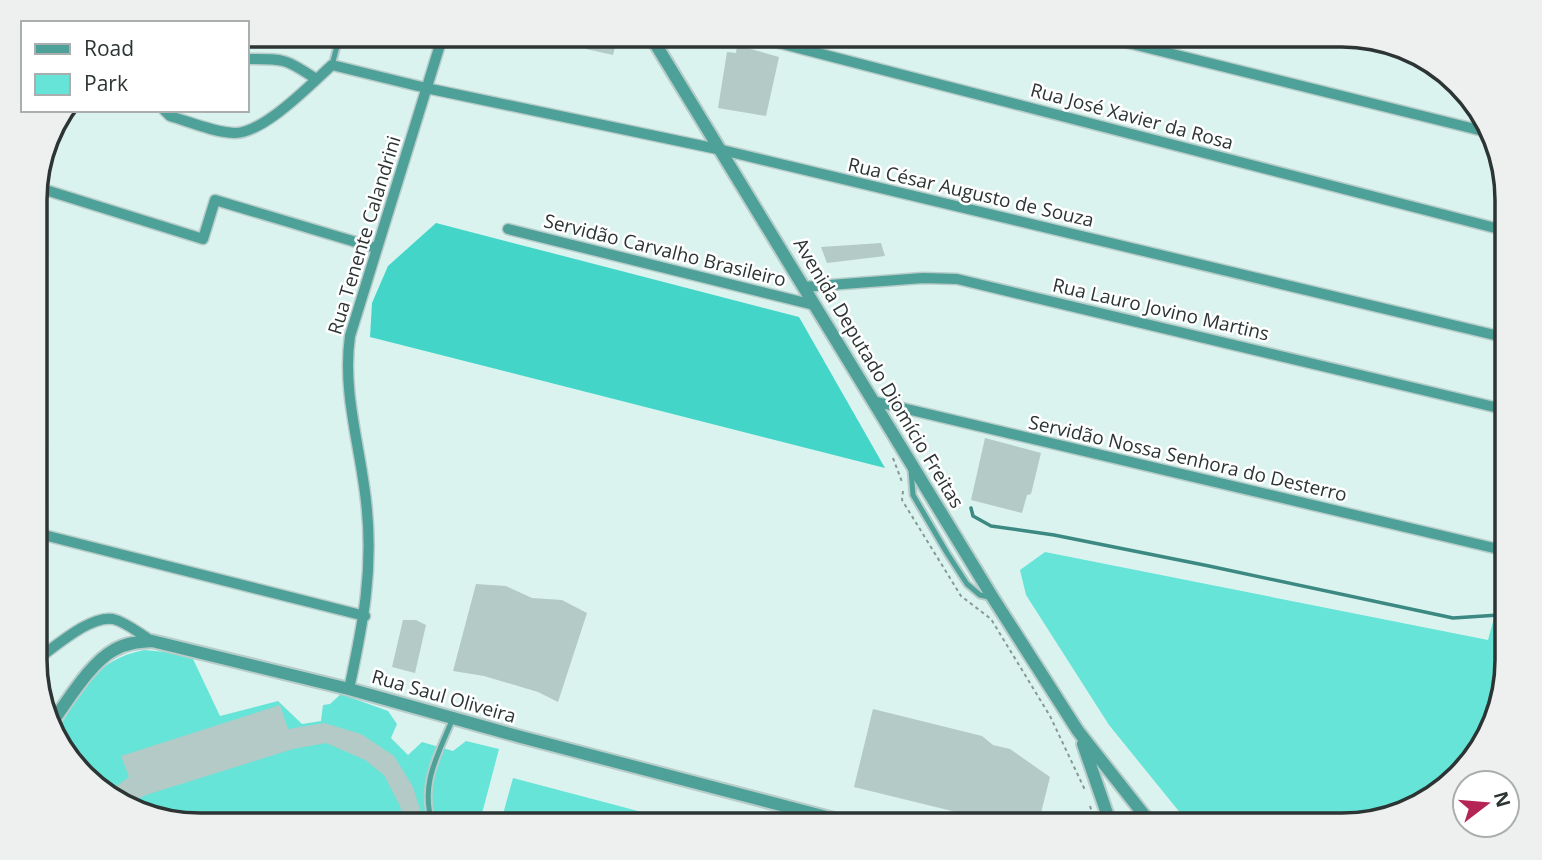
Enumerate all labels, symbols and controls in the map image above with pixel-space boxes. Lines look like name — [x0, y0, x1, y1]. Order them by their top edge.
legend — [21, 21, 248, 112]
text: Road — [84, 34, 134, 62]
text: Park — [84, 69, 128, 97]
street label: Rua José Xavier da Rosa — [1028, 76, 1236, 156]
street label: Rua Tenente Calandrini — [321, 132, 407, 338]
street label: Rua César Augusto de Souza — [845, 151, 1097, 233]
street label: Servidão Carvalho Brasileiro — [541, 207, 789, 293]
street label: Avenida Deputado Diomício Freitas — [788, 233, 970, 513]
street label: Rua Lauro Jovino Martins — [1050, 271, 1272, 347]
street label: Servidão Nossa Senhora do Desterro — [1026, 409, 1350, 507]
street label: Rua Saul Oliveira — [369, 663, 519, 729]
north arrow — [1451, 769, 1521, 839]
text: N — [1488, 788, 1517, 810]

